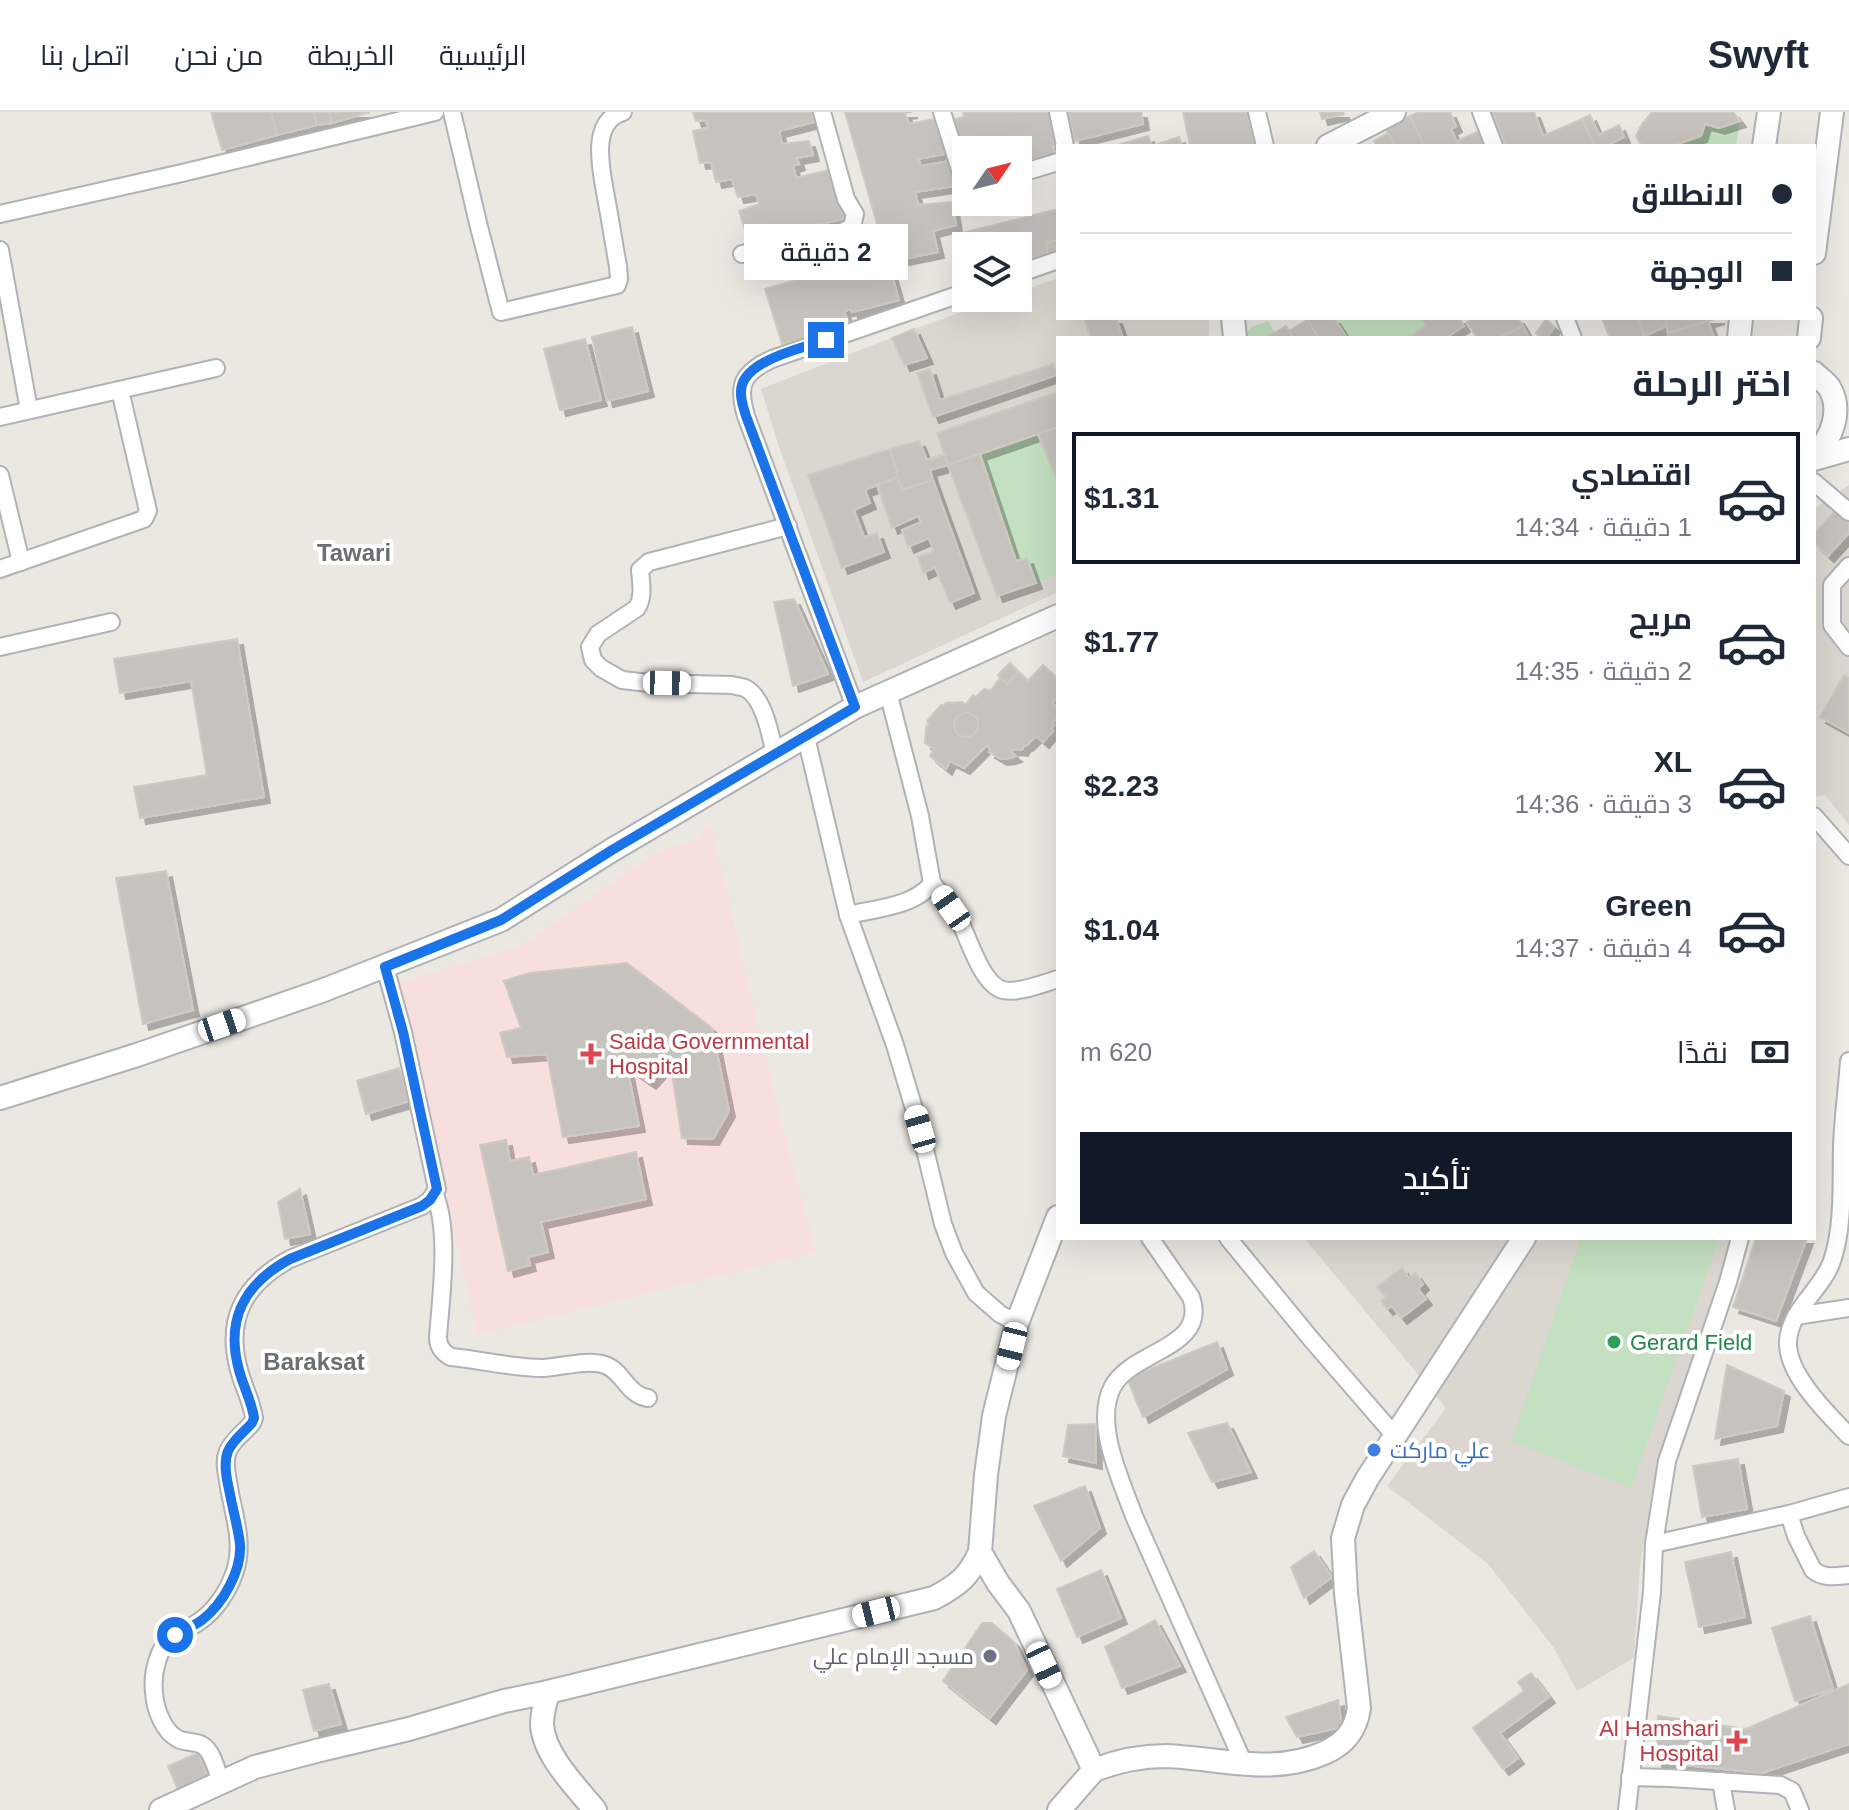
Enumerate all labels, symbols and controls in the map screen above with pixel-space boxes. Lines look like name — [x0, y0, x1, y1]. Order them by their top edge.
text: Swyft — [1708, 34, 1809, 76]
text: اتصل بنا — [40, 40, 130, 71]
text: من نحن — [174, 40, 263, 71]
text: الخريطة — [307, 40, 395, 71]
text: الرئيسية — [439, 40, 527, 71]
north arrow — [952, 136, 1032, 216]
map controls — [952, 136, 1032, 312]
text: الانطلاق — [1631, 178, 1744, 211]
callout: 2 دقيقة — [744, 224, 908, 280]
button: layers — [952, 232, 1032, 312]
text: 2 دقيقة — [781, 237, 871, 267]
text: الوجهة — [1650, 255, 1744, 288]
route end — [808, 322, 844, 358]
text: اختر الرحلة — [1632, 363, 1792, 404]
text: اقتصادي — [1571, 458, 1692, 491]
icon: car — [1716, 462, 1788, 534]
text: $1.31 — [1084, 481, 1159, 514]
text: 1 دقيقة · 14:34 — [1514, 512, 1692, 542]
district label: Tawari — [317, 539, 391, 566]
text: مريح — [1629, 602, 1692, 635]
icon: car — [1716, 606, 1788, 678]
text: $1.77 — [1084, 625, 1159, 658]
text: 2 دقيقة · 14:35 — [1514, 656, 1692, 686]
car — [643, 671, 691, 695]
text: XL — [1654, 745, 1692, 778]
icon: car — [1716, 750, 1788, 822]
text: $2.23 — [1084, 769, 1159, 802]
text: 3 دقيقة · 14:36 — [1514, 789, 1692, 819]
car — [927, 881, 975, 935]
text: Green — [1605, 889, 1692, 922]
icon: car — [1716, 894, 1788, 966]
text: $1.04 — [1084, 913, 1159, 946]
text: 4 دقيقة · 14:37 — [1514, 933, 1692, 963]
car — [195, 1006, 249, 1044]
place label: Saida Governmental Hospital — [609, 1029, 810, 1079]
icon: cash — [1748, 1030, 1792, 1074]
text: نقدًا — [1677, 1036, 1728, 1069]
text: 620 m — [1080, 1037, 1152, 1067]
marker: Saida Governmental Hospital — [580, 1043, 602, 1065]
car — [902, 1103, 938, 1155]
button: تأكيد — [1080, 1132, 1792, 1224]
car — [995, 1320, 1029, 1372]
place label: Gerard Field — [1630, 1330, 1752, 1355]
marker: Gerard Field — [1605, 1333, 1623, 1351]
district label: Baraksat — [263, 1348, 365, 1375]
place label: علي ماركت — [1390, 1438, 1490, 1467]
marker: علي ماركت — [1365, 1441, 1383, 1459]
car — [850, 1595, 902, 1629]
route start — [157, 1617, 193, 1653]
car — [1023, 1638, 1065, 1692]
place label: مسجد الإمام علي — [813, 1644, 974, 1673]
marker: مسجد الإمام علي — [981, 1647, 999, 1665]
place label: Al Hamshari Hospital — [1599, 1716, 1719, 1766]
marker: Al Hamshari Hospital — [1726, 1730, 1748, 1752]

